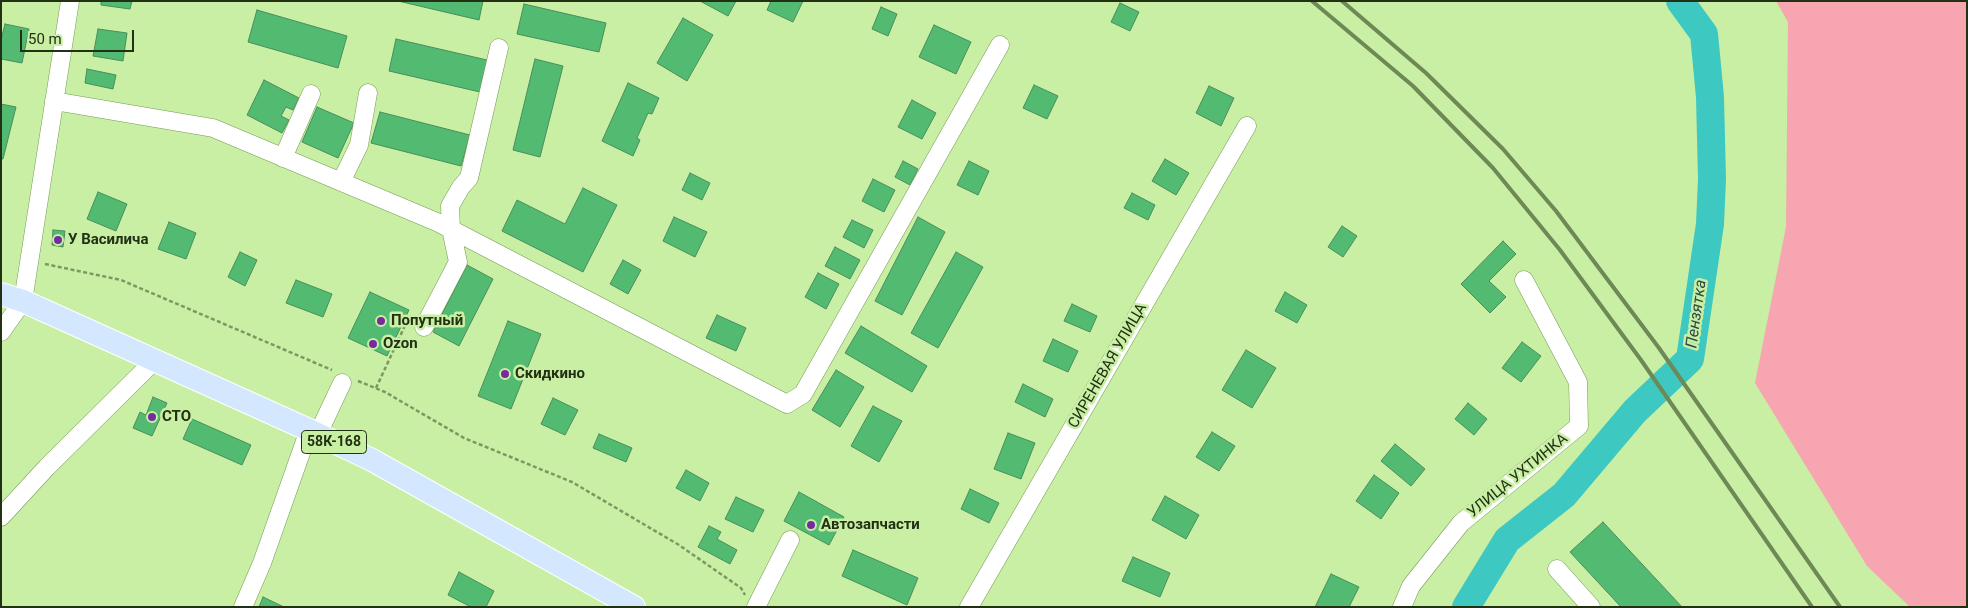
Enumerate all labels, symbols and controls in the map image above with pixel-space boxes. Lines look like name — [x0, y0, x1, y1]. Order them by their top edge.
scale bar — [22, 20, 136, 52]
text: 50 m — [28, 30, 62, 48]
place label: У Василича — [68, 231, 148, 249]
marker: У Василича — [52, 234, 64, 246]
water label: Пензятка — [1683, 279, 1711, 349]
street label: СИРЕНЕВАЯ УЛИЦА — [1065, 300, 1151, 432]
place label: Попутный — [391, 312, 463, 330]
marker: Попутный — [375, 315, 387, 327]
place label: Ozon — [383, 335, 418, 353]
marker: Ozon — [367, 338, 379, 350]
place label: Скидкино — [515, 365, 585, 383]
marker: Скидкино — [499, 368, 511, 380]
place label: СТО — [162, 408, 191, 426]
marker: СТО — [146, 411, 158, 423]
street label: УЛИЦА УХТИНКА — [1464, 430, 1572, 522]
road number: 58К-168 — [302, 431, 366, 454]
place label: Автозапчасти — [821, 516, 920, 534]
marker: Автозапчасти — [805, 519, 817, 531]

